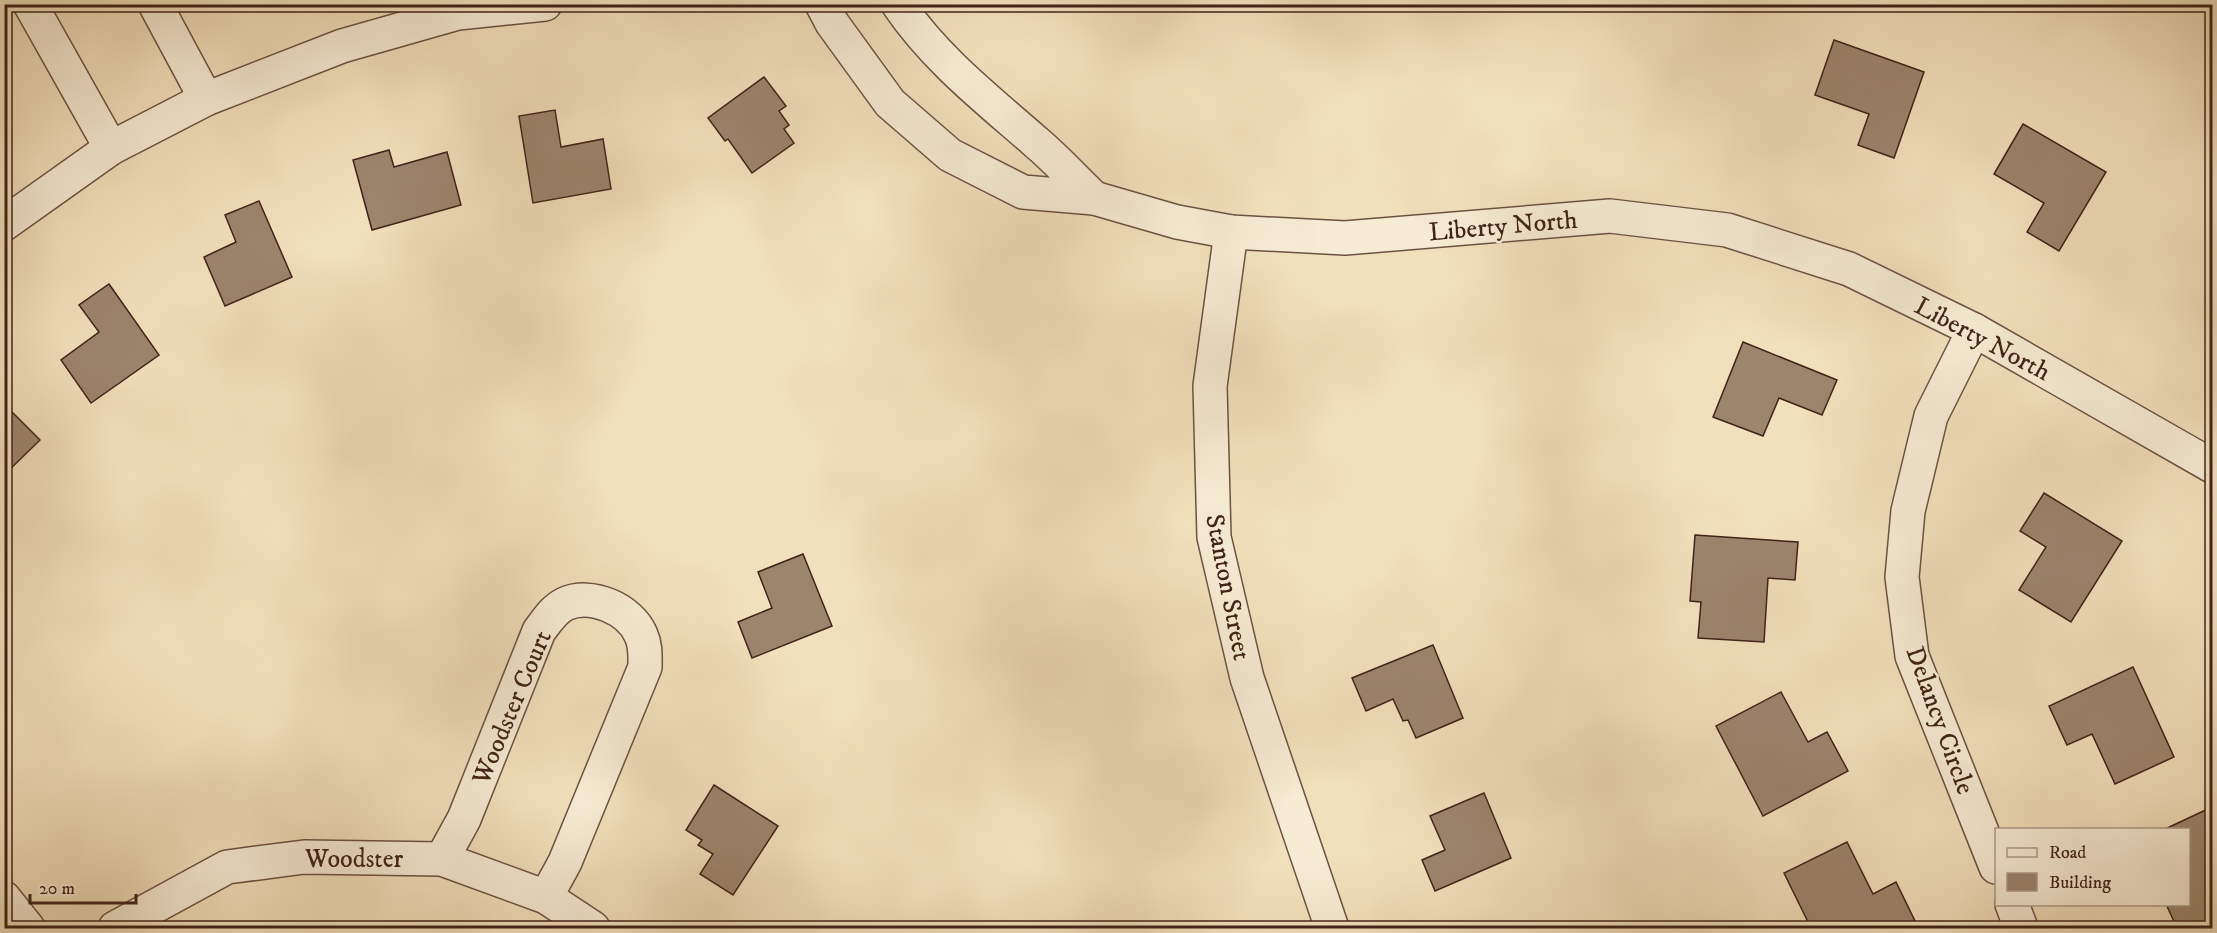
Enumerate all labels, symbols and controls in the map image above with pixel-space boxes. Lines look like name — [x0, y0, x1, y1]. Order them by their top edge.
street label: Liberty North — [1427, 204, 1579, 249]
street label: Liberty North — [1909, 290, 2056, 389]
street label: Stanton Street — [1197, 511, 1258, 663]
street label: Woodster Court — [465, 626, 560, 791]
street label: Delancy Circle — [1898, 642, 1982, 799]
legend — [1995, 828, 2190, 906]
text: Road — [2049, 842, 2086, 864]
street label: Woodster — [304, 843, 403, 876]
scale bar — [30, 867, 136, 905]
text: Building — [2049, 872, 2111, 894]
text: 20 m — [39, 878, 75, 900]

